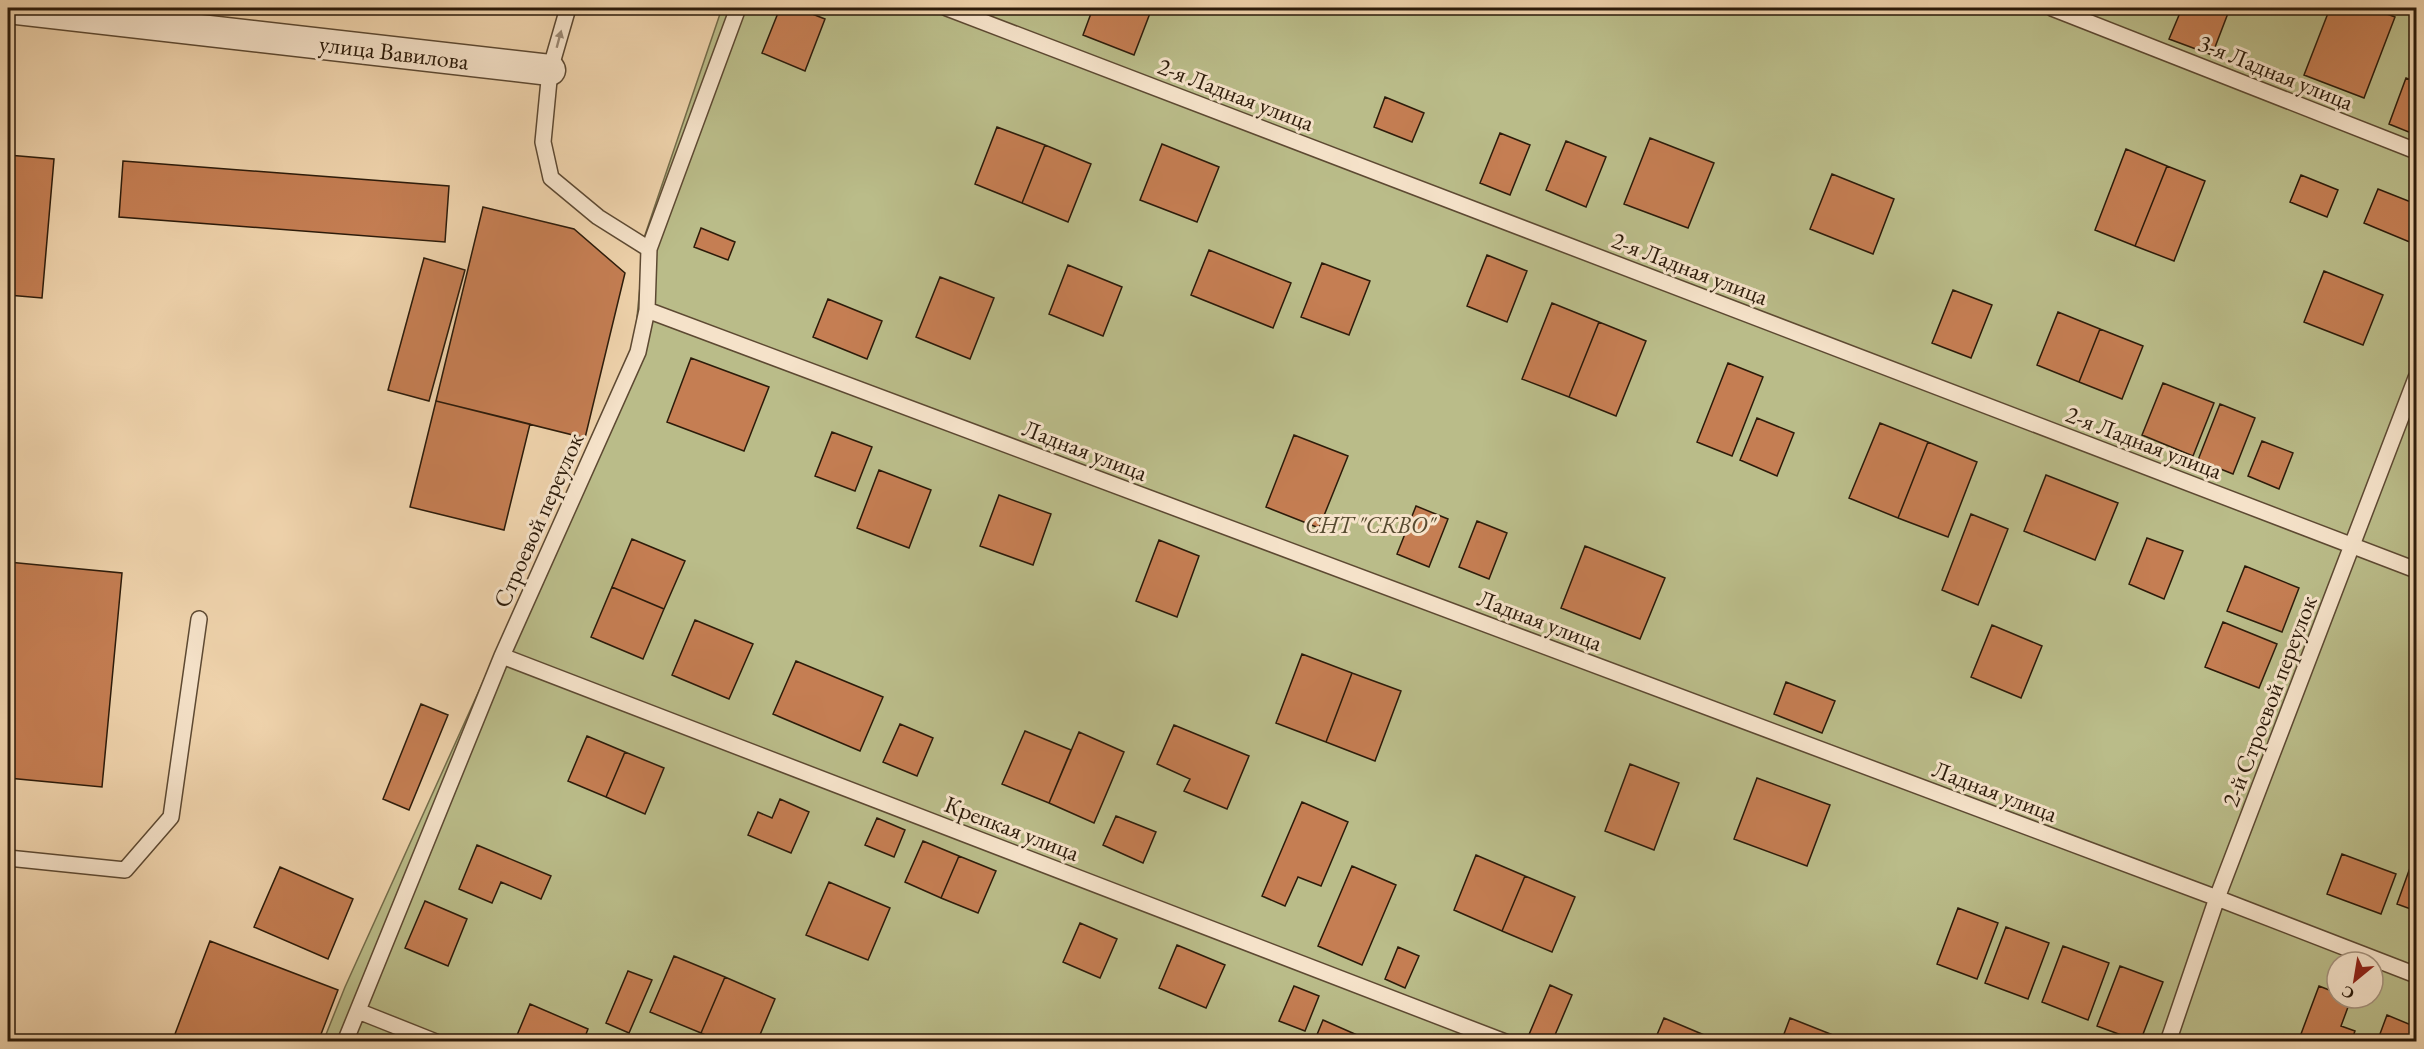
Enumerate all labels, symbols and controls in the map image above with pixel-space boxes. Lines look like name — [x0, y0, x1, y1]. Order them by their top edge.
street label: улица Вавилова — [317, 27, 471, 77]
street label: 3-я Ладная улица — [2194, 27, 2359, 117]
one-way arrow — [555, 30, 564, 48]
street label: 2-я Ладная улица — [1153, 50, 1319, 138]
street label: 2-я Ладная улица — [1607, 224, 1773, 312]
street label: 2-я Ладная улица — [2061, 398, 2227, 486]
street label: Ладная улица — [1018, 412, 1152, 488]
street label: Строевой переулок — [486, 427, 591, 612]
park label: СНТ "СКВО" — [1305, 509, 1437, 540]
street label: Ладная улица — [1473, 582, 1607, 658]
street label: 2-й Строевой переулок — [2214, 591, 2324, 811]
street label: Ладная улица — [1928, 753, 2062, 829]
street label: Крепкая улица — [940, 788, 1084, 868]
north arrow — [2325, 950, 2385, 1010]
text: С — [2338, 981, 2358, 1004]

